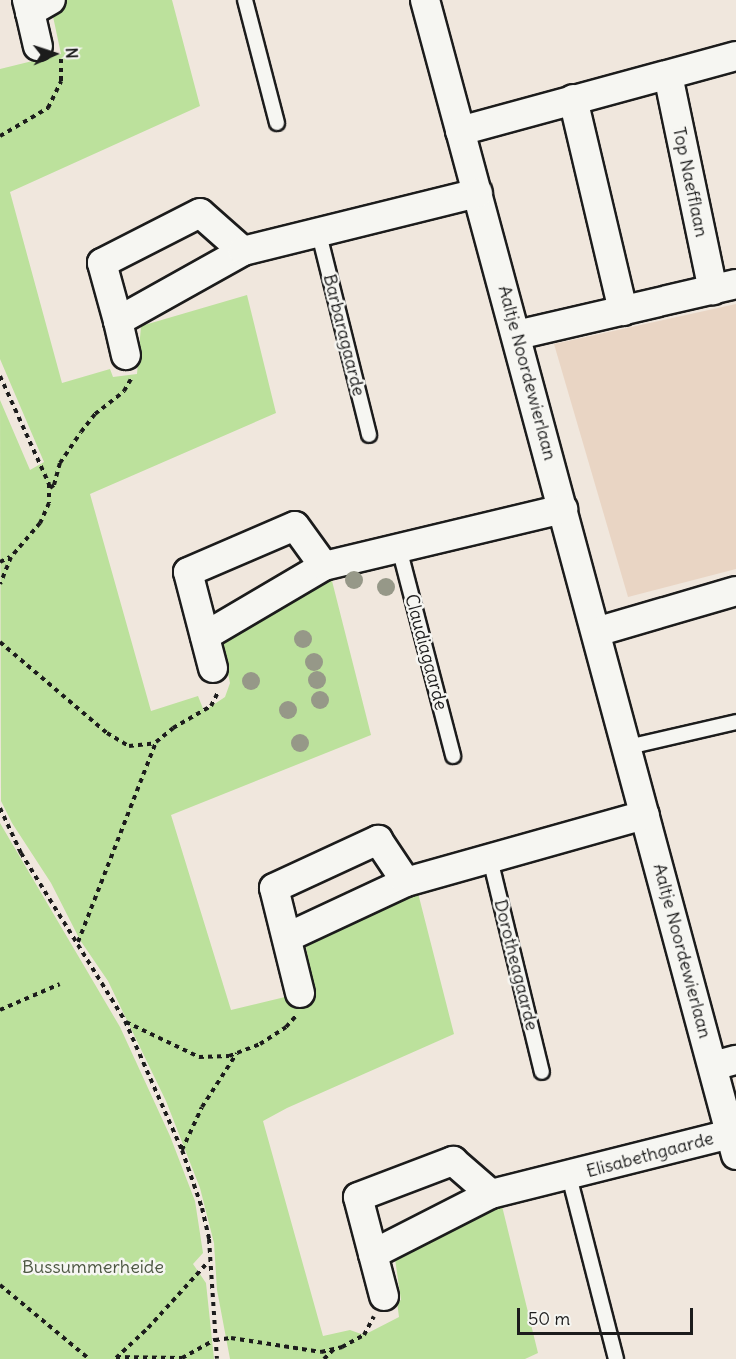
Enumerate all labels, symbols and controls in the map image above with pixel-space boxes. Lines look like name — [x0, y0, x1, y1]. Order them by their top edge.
north arrow — [24, 24, 84, 84]
text: N — [62, 47, 82, 59]
street label: Top Naefflaan — [668, 125, 712, 239]
street label: Barbaragaarde — [318, 272, 370, 398]
street label: Aaltje Noordewierlaan — [493, 283, 561, 463]
street label: Claudiagaarde — [400, 592, 452, 712]
street label: Aaltje Noordewierlaan — [648, 861, 716, 1041]
street label: Dorotheagaarde — [489, 897, 543, 1033]
street label: Elisabethgaarde — [584, 1128, 716, 1182]
park label: Bussummerheide — [22, 1256, 164, 1278]
scale bar — [520, 1296, 696, 1334]
text: 50 m — [528, 1307, 570, 1330]

